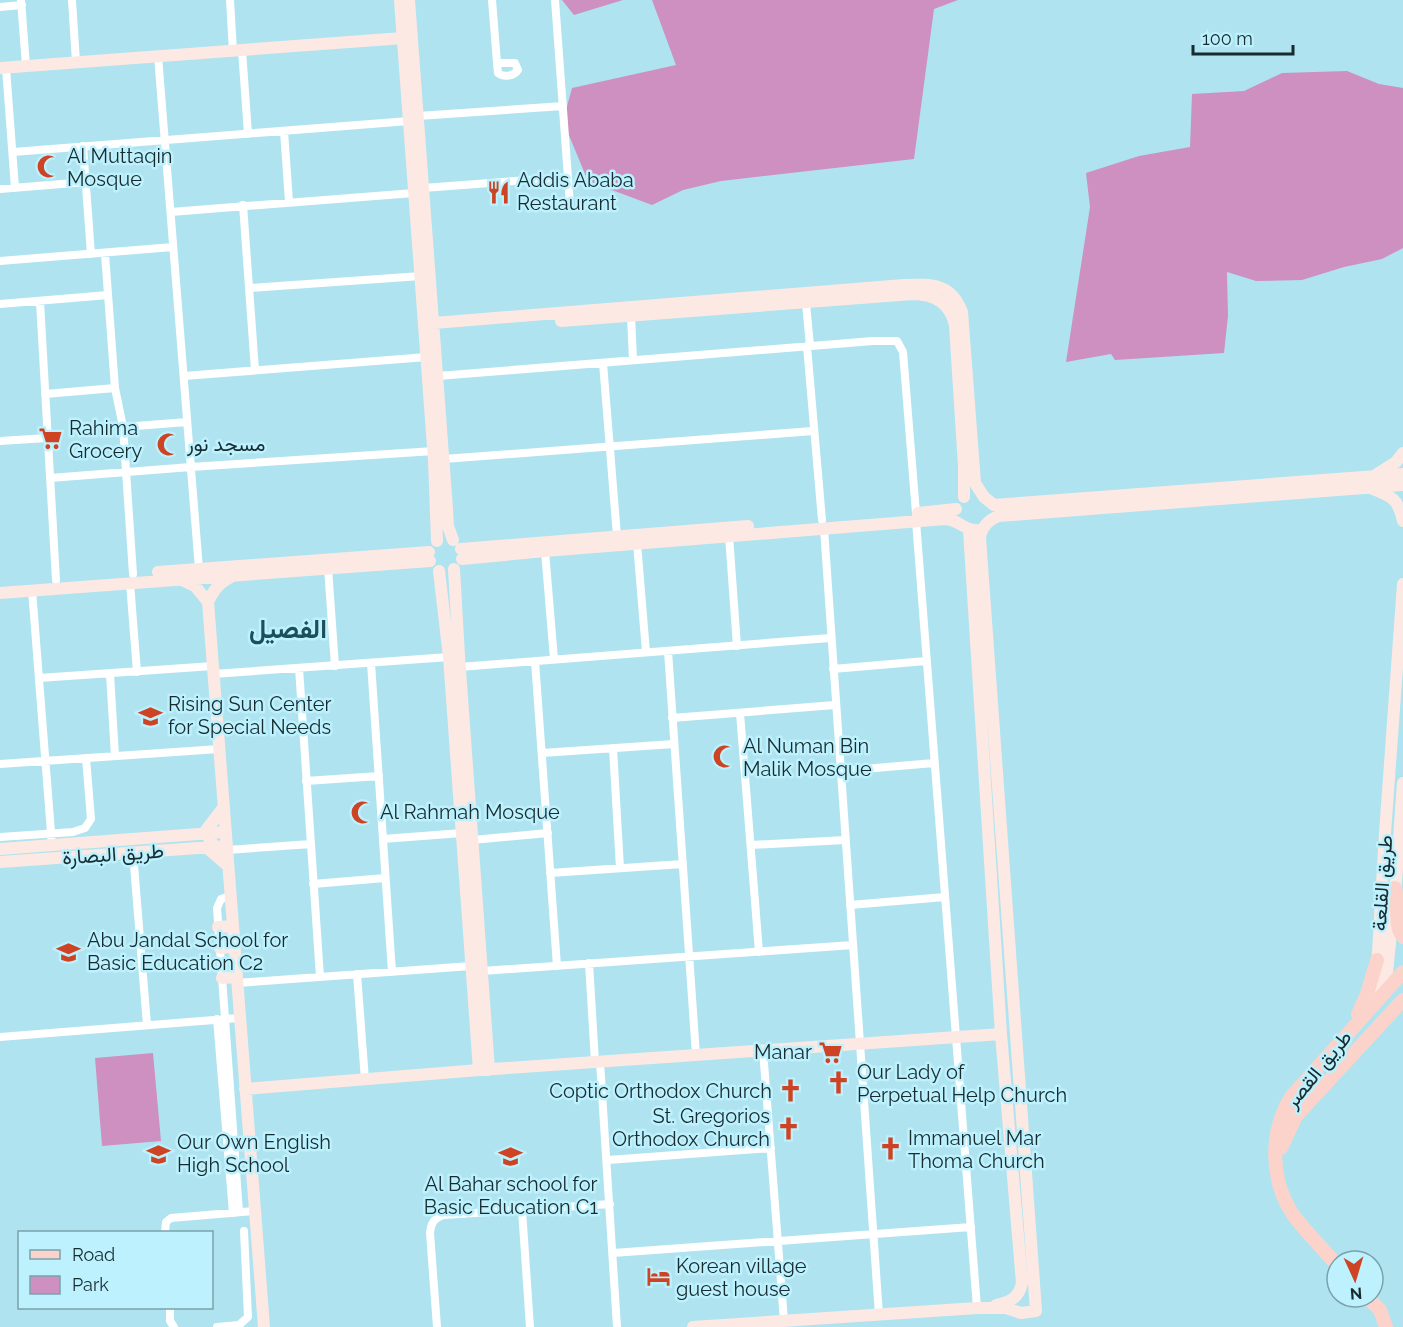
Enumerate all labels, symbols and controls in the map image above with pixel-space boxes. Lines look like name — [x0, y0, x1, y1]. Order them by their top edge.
scale bar — [1193, 18, 1294, 56]
text: 100 m — [1202, 28, 1253, 49]
place label: Al Muttaqin Mosque — [67, 144, 173, 191]
mosque icon: Al Muttaqin Mosque — [36, 154, 62, 180]
place label: Addis Ababa Restaurant — [517, 168, 634, 215]
restaurant icon: Addis Ababa Restaurant — [486, 179, 512, 205]
place label: Rahima Grocery — [69, 416, 143, 463]
supermarket icon: Rahima Grocery — [38, 426, 64, 452]
mosque icon: مسجد نور — [156, 431, 182, 457]
place label: مسجد نور — [186, 432, 265, 457]
district label: الفصيل — [249, 614, 327, 645]
place label: Rising Sun Center for Special Needs — [168, 692, 332, 739]
school or university icon: Rising Sun Center for Special Needs — [137, 703, 163, 729]
place label: Al Numan Bin Malik Mosque — [743, 734, 872, 781]
mosque icon: Al Numan Bin Malik Mosque — [712, 744, 738, 770]
mosque icon: Al Rahmah Mosque — [349, 799, 375, 825]
place label: Al Rahmah Mosque — [380, 800, 560, 824]
street label: طريق القلعة — [1367, 834, 1398, 932]
street label: طريق البصارة — [61, 838, 165, 871]
place label: Abu Jandal School for Basic Education C2 — [87, 928, 288, 975]
school or university icon: Abu Jandal School for Basic Education C2 — [56, 939, 82, 965]
street label: طريق القصر — [1279, 1025, 1357, 1114]
supermarket icon: Manar — [817, 1039, 843, 1065]
place label: Manar — [754, 1040, 812, 1064]
place label: Our Lady of Perpetual Help Church — [857, 1060, 1067, 1107]
church icon: Our Lady of Perpetual Help Church — [826, 1070, 852, 1096]
church icon: Coptic Orthodox Church — [777, 1078, 803, 1104]
place label: Coptic Orthodox Church — [549, 1079, 772, 1103]
place label: St. Gregorios Orthodox Church — [612, 1104, 770, 1151]
church icon: St. Gregorios Orthodox Church — [775, 1115, 801, 1141]
place label: Immanuel Mar Thoma Church — [908, 1126, 1045, 1173]
place label: Our Own English High School — [177, 1130, 331, 1177]
church icon: Immanuel Mar Thoma Church — [877, 1136, 903, 1162]
school or university icon: Our Own English High School — [146, 1141, 172, 1167]
school or university icon: Al Bahar school for Basic Education C1 — [498, 1143, 524, 1169]
place label: Al Bahar school for Basic Education C1 — [424, 1172, 599, 1219]
legend — [18, 1231, 213, 1309]
text: Road — [72, 1244, 115, 1265]
north arrow — [1325, 1249, 1385, 1309]
place label: Korean village guest house — [676, 1254, 807, 1301]
hotel icon: Korean village guest house — [645, 1264, 671, 1290]
text: Park — [72, 1274, 109, 1295]
text: N — [1349, 1284, 1363, 1303]

